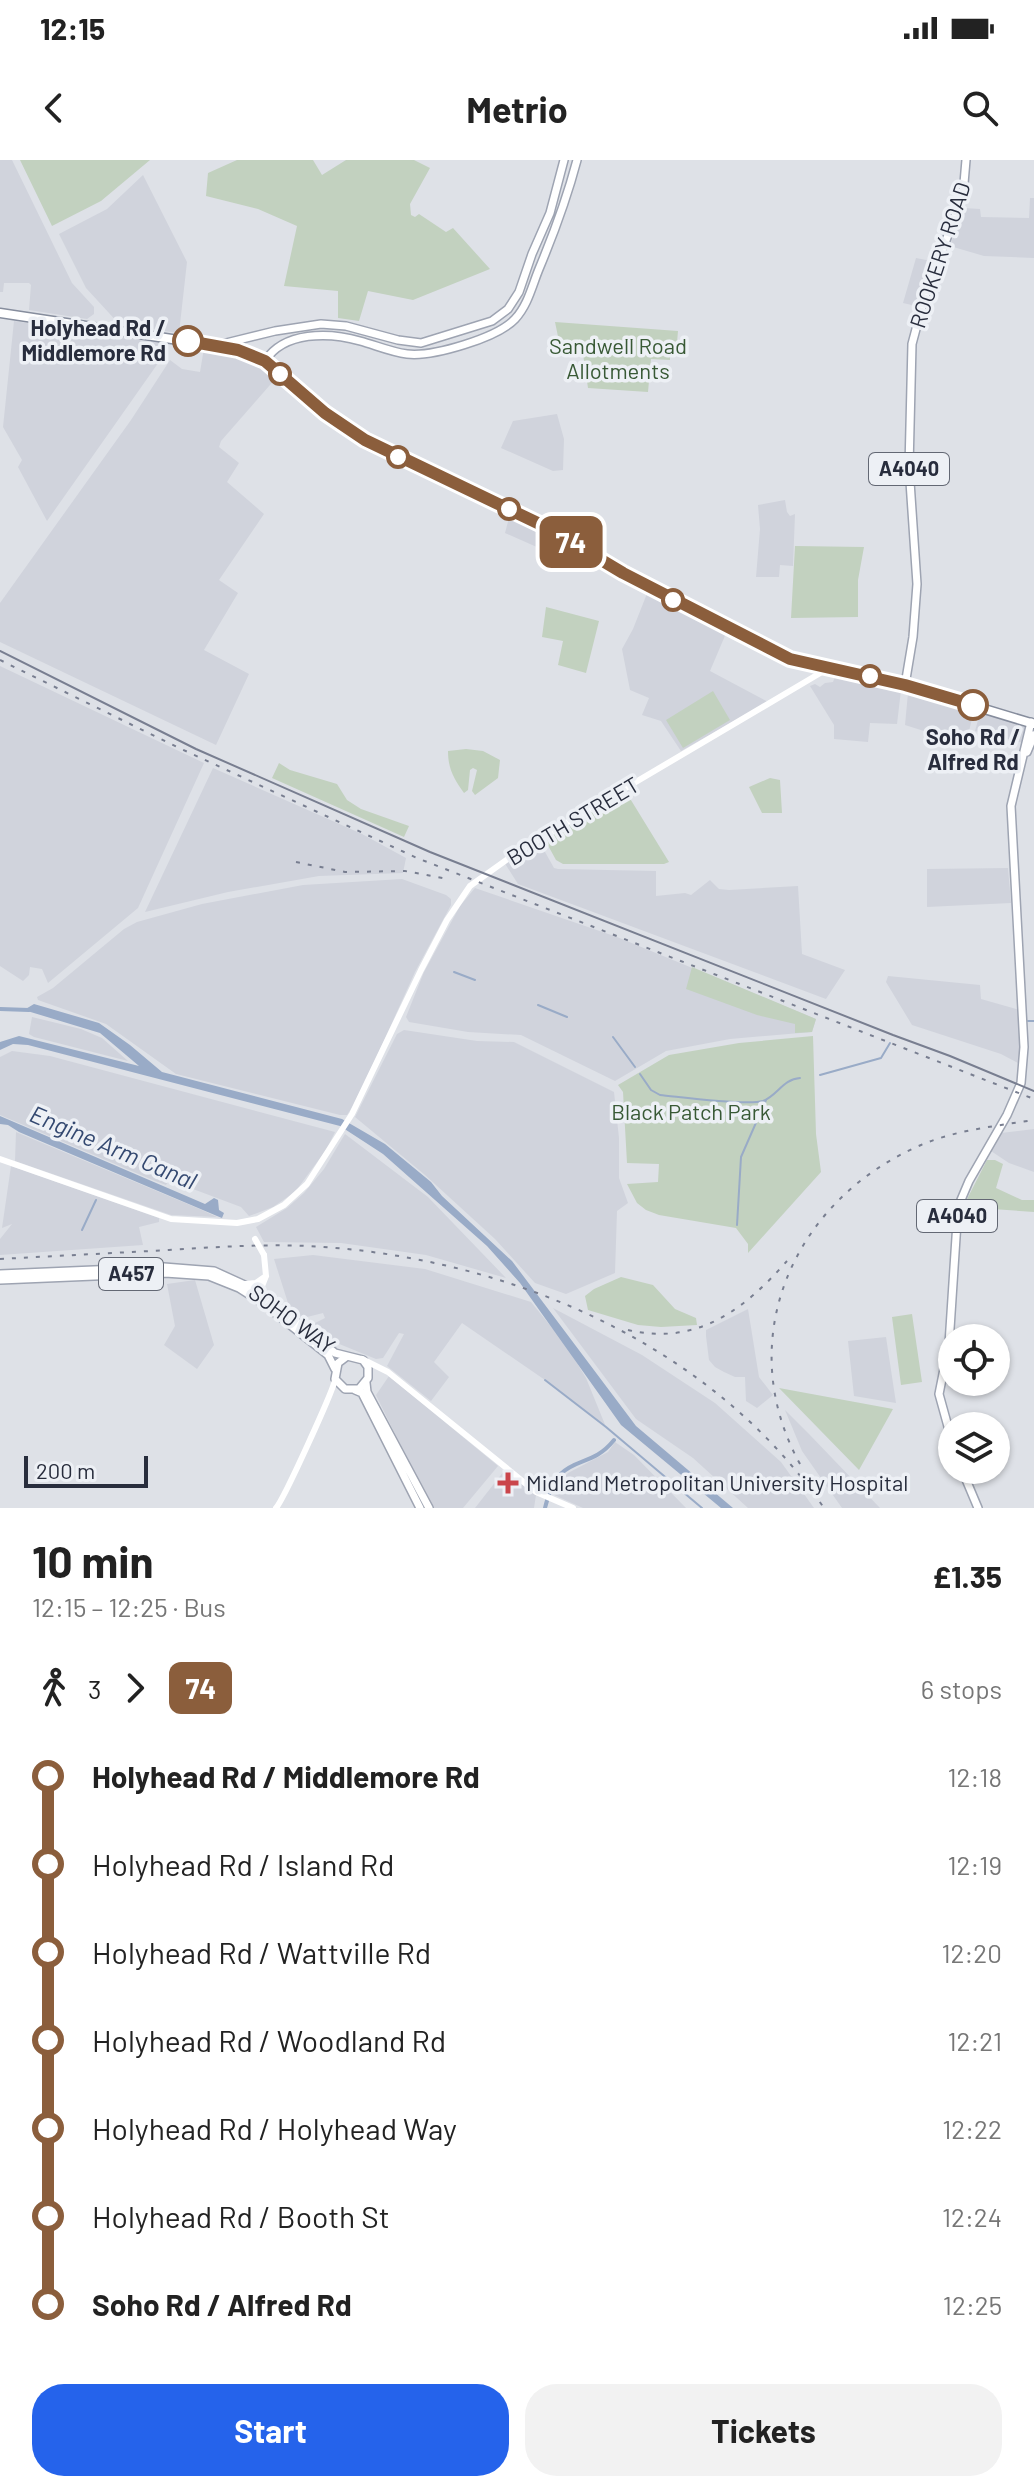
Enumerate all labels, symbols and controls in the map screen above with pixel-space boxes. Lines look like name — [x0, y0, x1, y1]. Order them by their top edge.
text: 12:15 — [40, 10, 105, 46]
icon: back — [32, 86, 76, 130]
icon: search — [958, 86, 1002, 130]
text: Metrio — [466, 87, 568, 130]
street label: ROOKERY ROAD — [903, 179, 975, 331]
place label: Holyhead Rd / Middlemore Rd — [21, 314, 166, 365]
marker: Holyhead Rd / Middlemore Rd — [173, 326, 203, 356]
park label: Sandwell Road Allotments — [549, 332, 687, 383]
unlabelled marker — [269, 363, 291, 385]
unlabelled marker — [387, 446, 409, 468]
road number: A4040 — [869, 453, 949, 485]
unlabelled marker — [498, 498, 520, 520]
line badge: 74 — [535, 516, 607, 568]
text: 74 — [556, 525, 586, 559]
unlabelled marker — [662, 589, 684, 611]
unlabelled marker — [859, 665, 881, 687]
marker: Soho Rd / Alfred Rd — [958, 690, 988, 720]
place label: Soho Rd / Alfred Rd — [926, 723, 1020, 774]
street label: BOOTH STREET — [502, 770, 643, 870]
water label: Engine Arm Canal — [26, 1098, 202, 1195]
park label: Black Patch Park — [611, 1098, 771, 1124]
road number: A4040 — [917, 1200, 997, 1232]
road number: A457 — [99, 1258, 163, 1290]
street label: SOHO WAY — [244, 1278, 341, 1358]
map controls — [938, 1324, 1010, 1484]
button: locate — [938, 1324, 1010, 1396]
button: layers — [938, 1412, 1010, 1484]
scale bar — [24, 1452, 148, 1488]
text: 200 m — [36, 1457, 95, 1483]
place label: Midland Metropolitan University Hospital — [526, 1469, 908, 1495]
marker: Midland Metropolitan University Hospital — [497, 1472, 519, 1494]
text: 10 min — [32, 1534, 153, 1587]
text: £1.35 — [933, 1558, 1002, 1594]
text: 12:15 – 12:25 · Bus — [32, 1591, 226, 1622]
icon: walk — [32, 1666, 76, 1710]
icon: forward — [113, 1666, 157, 1710]
text: 74 — [185, 1671, 216, 1705]
text: 3 — [88, 1673, 101, 1704]
text: 6 stops — [921, 1673, 1002, 1704]
text: Holyhead Rd / Middlemore Rd — [92, 1758, 480, 1794]
text: 12:18 — [948, 1761, 1002, 1792]
text: Holyhead Rd / Island Rd — [92, 1846, 394, 1882]
text: 12:19 — [948, 1849, 1002, 1880]
text: Holyhead Rd / Wattville Rd — [92, 1934, 431, 1970]
text: 12:20 — [942, 1937, 1002, 1968]
text: Holyhead Rd / Woodland Rd — [92, 2022, 446, 2058]
text: 12:21 — [947, 2025, 1002, 2056]
text: Holyhead Rd / Holyhead Way — [92, 2110, 457, 2146]
text: 12:22 — [942, 2113, 1002, 2144]
text: Holyhead Rd / Booth St — [92, 2198, 390, 2234]
text: 12:24 — [942, 2201, 1002, 2232]
text: Soho Rd / Alfred Rd — [92, 2286, 352, 2322]
text: 12:25 — [943, 2289, 1002, 2320]
button: Start — [32, 2384, 509, 2476]
button: Tickets — [525, 2384, 1002, 2476]

